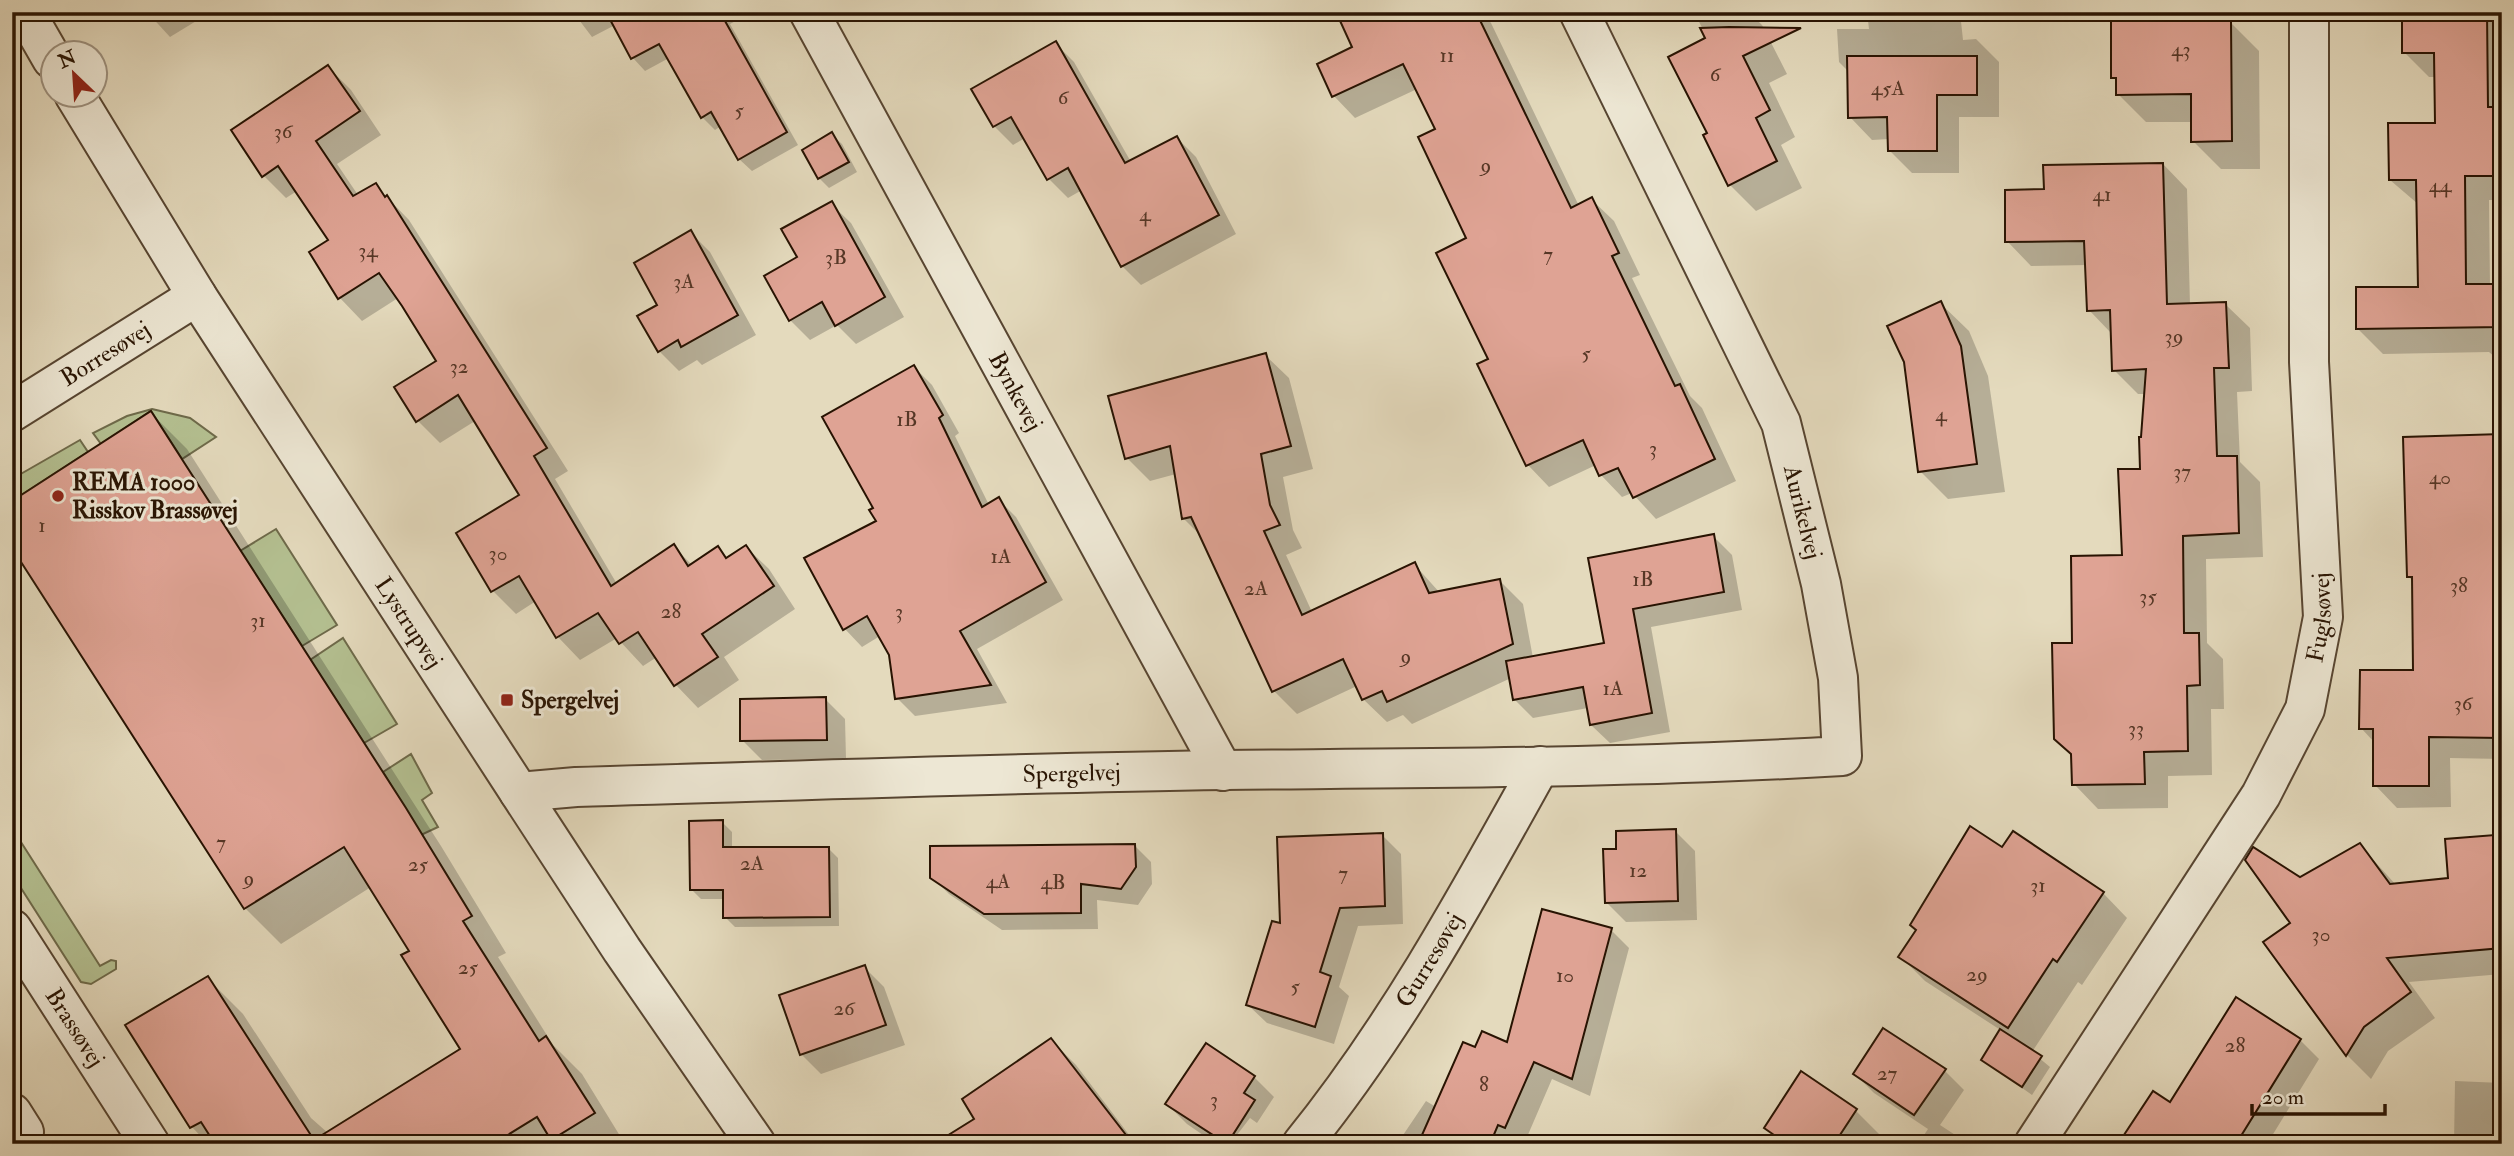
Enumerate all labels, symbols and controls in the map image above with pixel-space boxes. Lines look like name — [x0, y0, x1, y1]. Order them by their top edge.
house number: 43 — [2171, 36, 2191, 63]
north arrow — [38, 38, 108, 108]
house number: 11 — [1440, 42, 1455, 69]
text: N — [54, 45, 81, 74]
house number: 6 — [1710, 61, 1722, 88]
house number: 45A — [1871, 75, 1905, 102]
house number: 6 — [1058, 84, 1070, 111]
house number: 5 — [734, 97, 744, 124]
house number: 36 — [274, 118, 294, 145]
house number: 9 — [1479, 152, 1491, 179]
house number: 44 — [2429, 172, 2453, 199]
house number: 41 — [2093, 181, 2111, 208]
house number: 4 — [1139, 201, 1152, 228]
house number: 34 — [358, 237, 379, 264]
house number: 7 — [1543, 241, 1553, 268]
house number: 3B — [825, 244, 847, 271]
house number: 3A — [673, 268, 695, 295]
street label: Borresøvej — [55, 314, 156, 394]
house number: 39 — [2165, 323, 2183, 350]
house number: 5 — [1581, 340, 1591, 367]
street label: Bynkevej — [981, 347, 1049, 436]
house number: 32 — [450, 353, 468, 380]
house number: 4 — [1935, 401, 1948, 428]
house number: 1B — [896, 406, 918, 433]
house number: 3 — [1649, 435, 1657, 462]
house number: 37 — [2173, 458, 2191, 485]
street label: Aurikelvej — [1776, 461, 1829, 562]
house number: 40 — [2429, 464, 2451, 491]
place label: REMA 1000 Risskov Brassøvej — [72, 467, 238, 526]
marker: REMA 1000 Risskov Brassøvej — [50, 488, 66, 504]
house number: 1 — [38, 512, 46, 539]
house number: 30 — [489, 540, 507, 567]
house number: 1A — [991, 543, 1011, 570]
house number: 1B — [1632, 566, 1654, 593]
street label: Lystrupvej — [368, 571, 450, 675]
street label: Fuglsøvej — [2299, 572, 2339, 665]
house number: 38 — [2450, 572, 2468, 599]
house number: 2A — [1244, 575, 1268, 602]
house number: 35 — [2139, 583, 2157, 610]
house number: 28 — [661, 598, 681, 625]
house number: 3 — [895, 598, 903, 625]
house number: 31 — [250, 607, 266, 634]
house number: 9 — [1399, 643, 1411, 670]
house number: 1A — [1603, 675, 1623, 702]
place label: Spergelvej — [521, 685, 619, 716]
house number: 36 — [2454, 690, 2474, 717]
marker: Spergelvej — [499, 692, 515, 708]
house number: 33 — [2128, 715, 2144, 742]
street label: Spergelvej — [1022, 757, 1121, 790]
house number: 7 — [216, 829, 226, 856]
house number: 2A — [740, 850, 764, 877]
house number: 25 — [408, 851, 429, 878]
house number: 12 — [1629, 857, 1647, 884]
house number: 7 — [1338, 860, 1348, 887]
house number: 9 — [242, 865, 254, 892]
house number: 4A — [986, 868, 1010, 895]
house number: 4B — [1040, 869, 1066, 896]
house number: 31 — [2030, 872, 2046, 899]
street label: Gurresøvej — [1389, 907, 1470, 1013]
house number: 30 — [2312, 921, 2330, 948]
house number: 25 — [458, 954, 479, 981]
house number: 29 — [1966, 961, 1988, 988]
house number: 10 — [1556, 962, 1574, 989]
house number: 5 — [1290, 973, 1300, 1000]
street label: Brassøvej — [38, 982, 112, 1073]
house number: 26 — [833, 995, 856, 1022]
house number: 28 — [2225, 1032, 2245, 1059]
house number: 27 — [1877, 1060, 1897, 1087]
house number: 8 — [1479, 1071, 1489, 1098]
scale bar — [2252, 1072, 2384, 1116]
text: 20 m — [2262, 1084, 2304, 1111]
house number: 3 — [1210, 1086, 1218, 1113]

